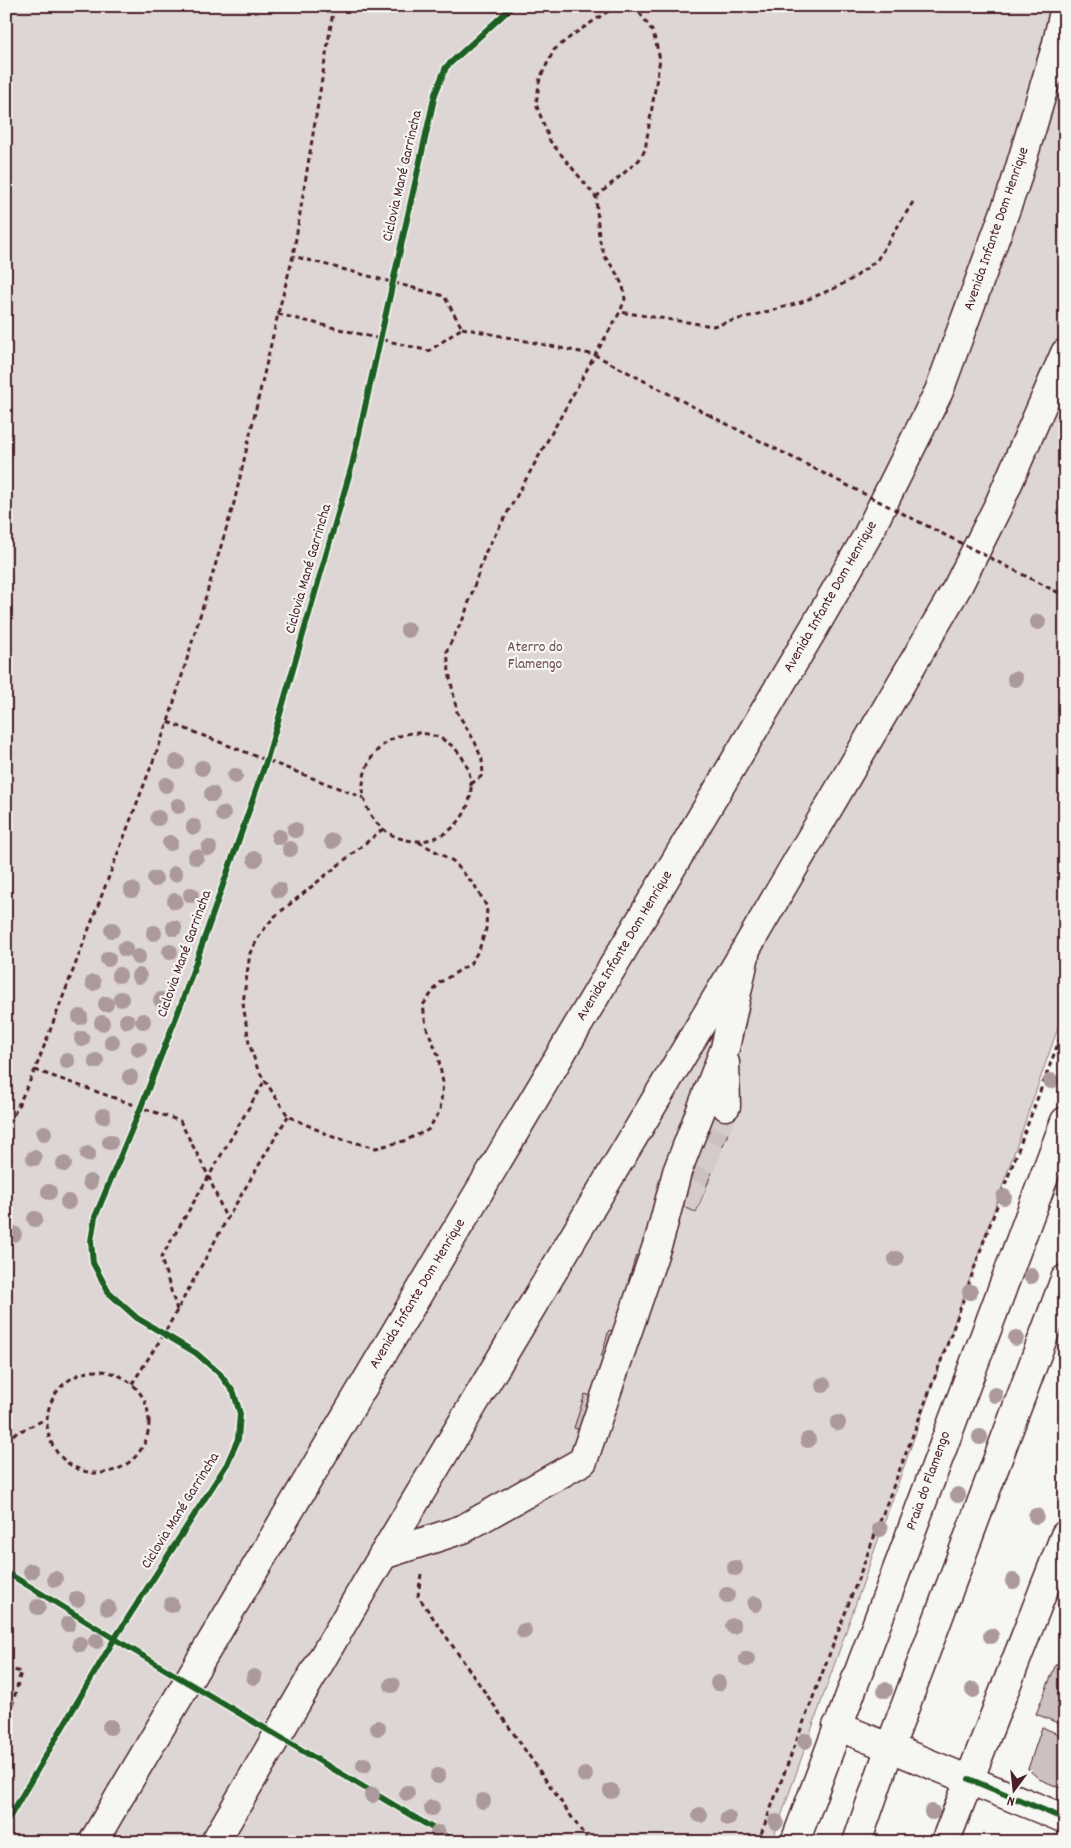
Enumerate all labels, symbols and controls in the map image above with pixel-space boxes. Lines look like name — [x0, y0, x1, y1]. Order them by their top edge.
street label: Ciclovia Mané Garrincha — [377, 107, 429, 244]
street label: Avenida Infante Dom Henrique — [959, 144, 1036, 314]
street label: Ciclovia Mané Garrincha — [280, 501, 338, 636]
street label: Avenida Infante Dom Henrique — [778, 517, 884, 677]
park label: Aterro do Flamengo — [507, 637, 563, 676]
street label: Avenida Infante Dom Henrique — [571, 866, 679, 1025]
street label: Ciclovia Mané Garrincha — [152, 886, 219, 1021]
street label: Avenida Infante Dom Henrique — [364, 1214, 472, 1373]
street label: Praia do Flamengo — [901, 1428, 957, 1534]
street label: Ciclovia Mané Garrincha — [136, 1448, 226, 1574]
north arrow — [988, 1766, 1038, 1816]
text: N — [1005, 1790, 1017, 1811]

